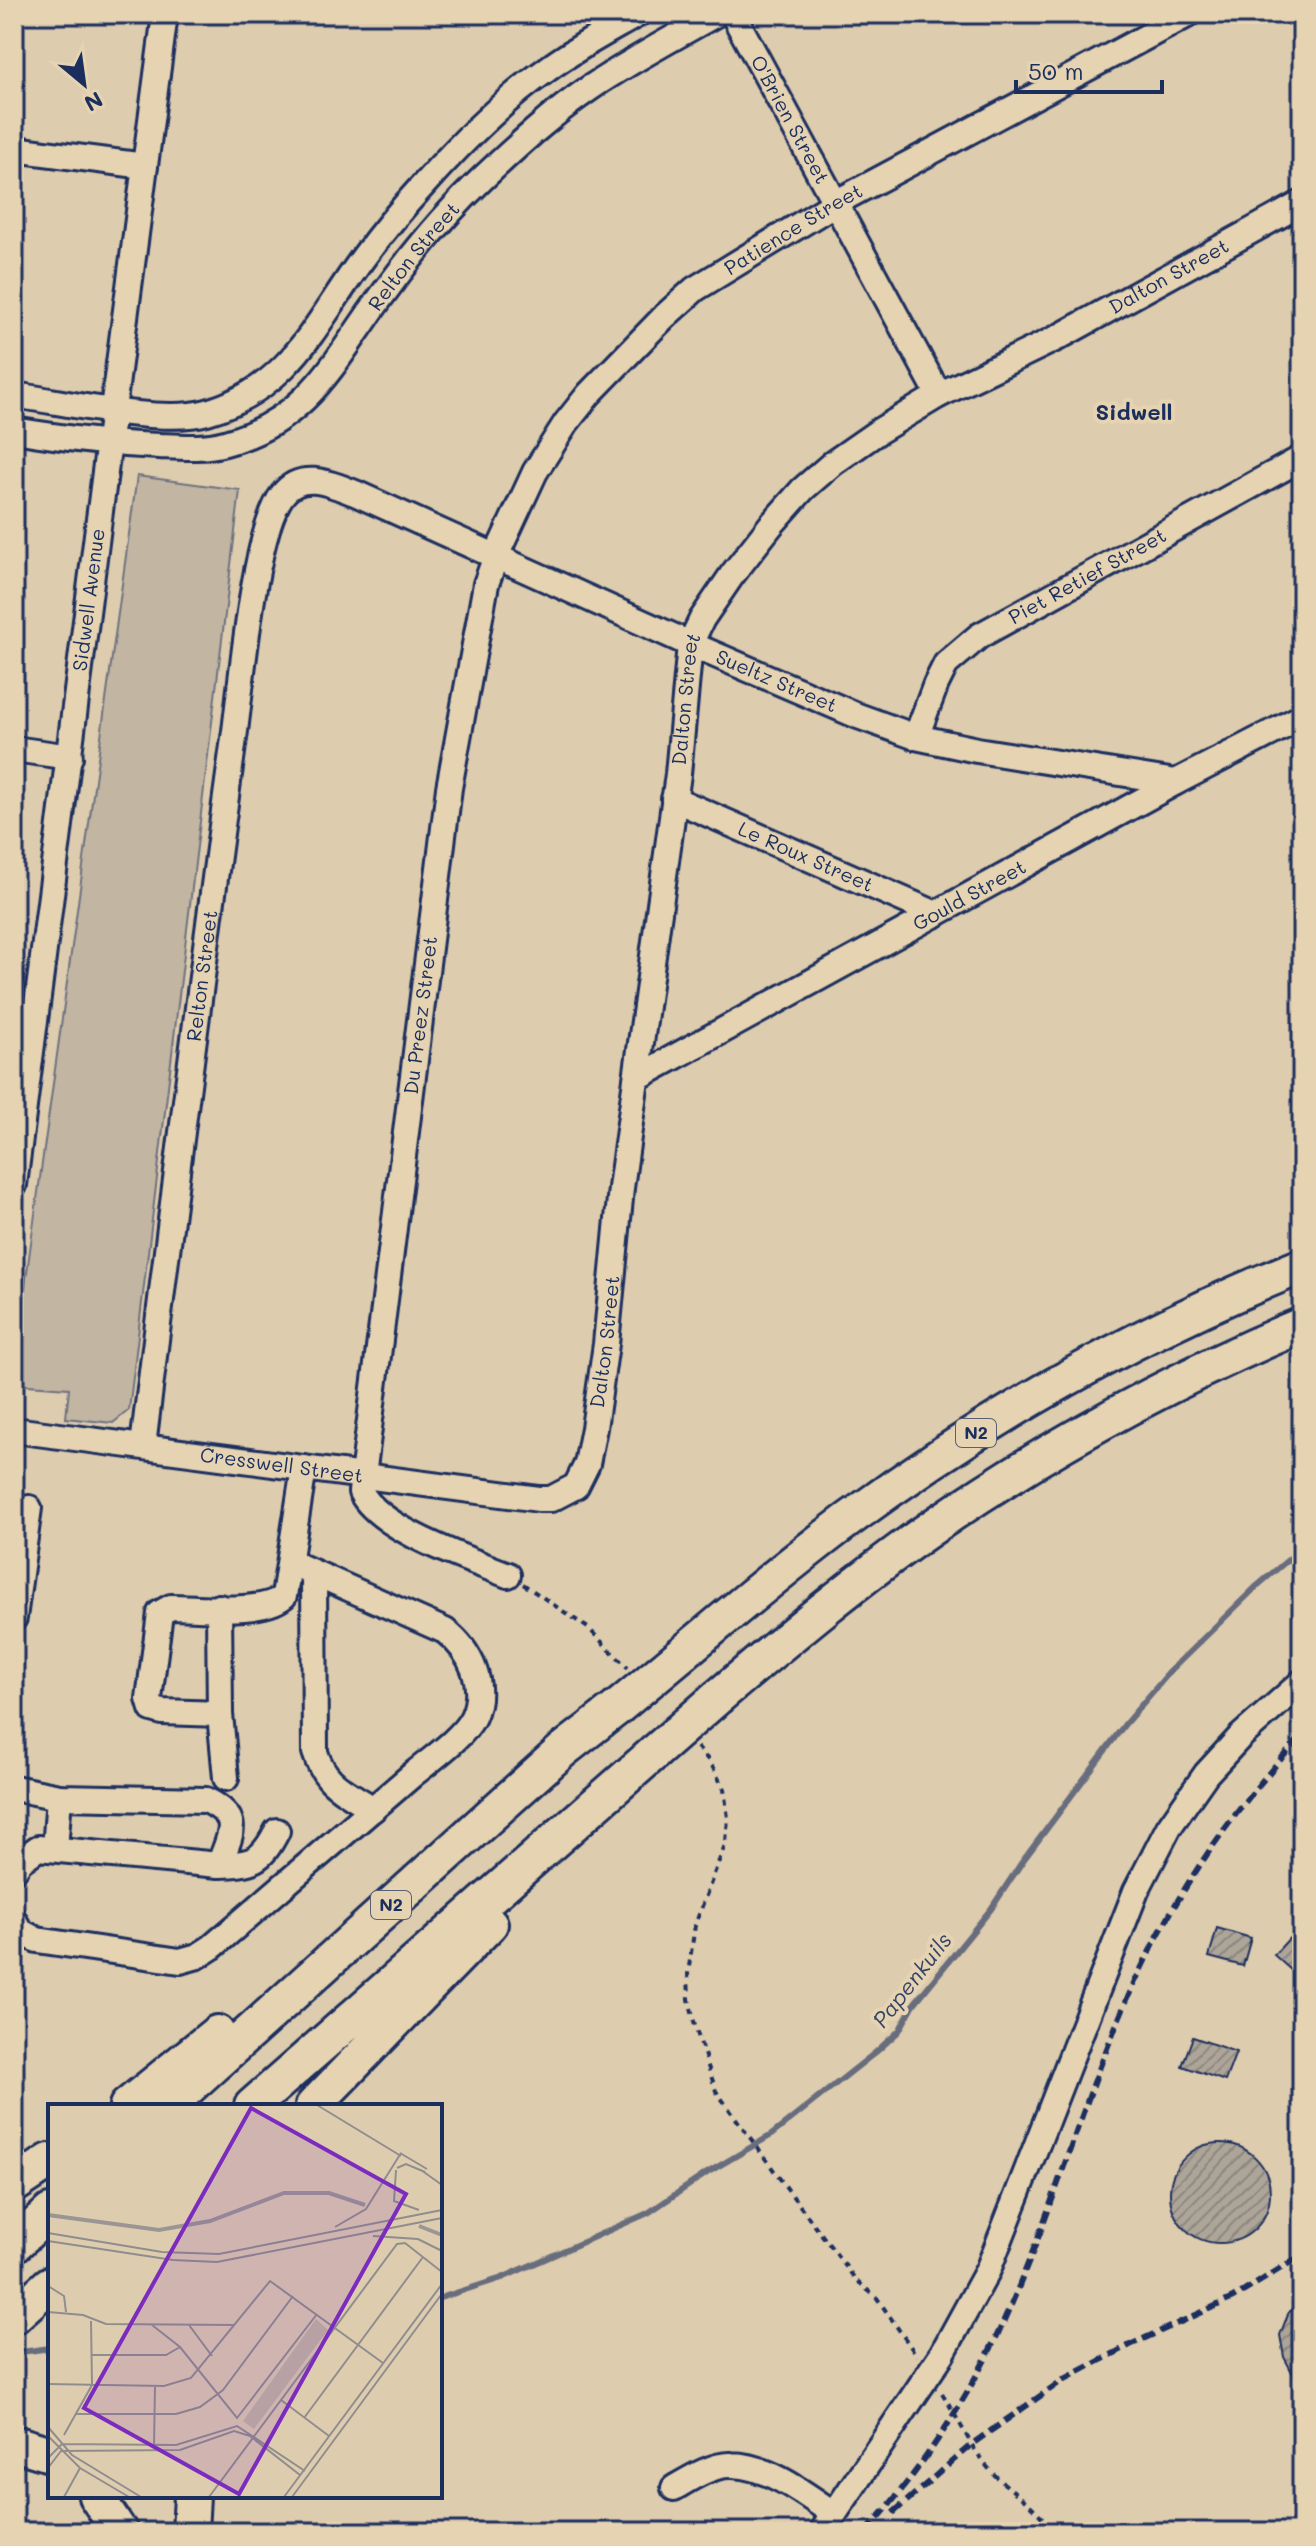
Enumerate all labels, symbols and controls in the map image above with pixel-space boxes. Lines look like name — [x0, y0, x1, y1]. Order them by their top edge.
north arrow — [44, 44, 124, 124]
scale bar — [1016, 44, 1162, 94]
street label: O'Brien Street — [746, 50, 836, 188]
text: 50 m — [1028, 55, 1084, 86]
text: N — [80, 85, 108, 119]
street label: Patience Street — [719, 177, 867, 280]
street label: Relton Street — [361, 196, 465, 315]
street label: Dalton Street — [1104, 232, 1233, 319]
district label: Sidwell — [1095, 397, 1173, 426]
street label: Piet Retief Street — [1003, 521, 1170, 629]
street label: Sidwell Avenue — [66, 527, 110, 673]
street label: Dalton Street — [665, 627, 706, 766]
street label: Sueltz Street — [712, 643, 842, 718]
street label: Le Roux Street — [735, 815, 878, 897]
street label: Gould Street — [908, 853, 1030, 936]
street label: Relton Street — [180, 908, 223, 1043]
street label: Du Preez Street — [397, 934, 442, 1096]
street label: Dalton Street — [583, 1274, 625, 1409]
road number: N2 — [956, 1419, 996, 1447]
street label: Cresswell Street — [199, 1441, 365, 1488]
road number: N2 — [371, 1891, 411, 1919]
water label: Papenkuils — [865, 1926, 958, 2033]
inset map — [48, 2104, 442, 2498]

